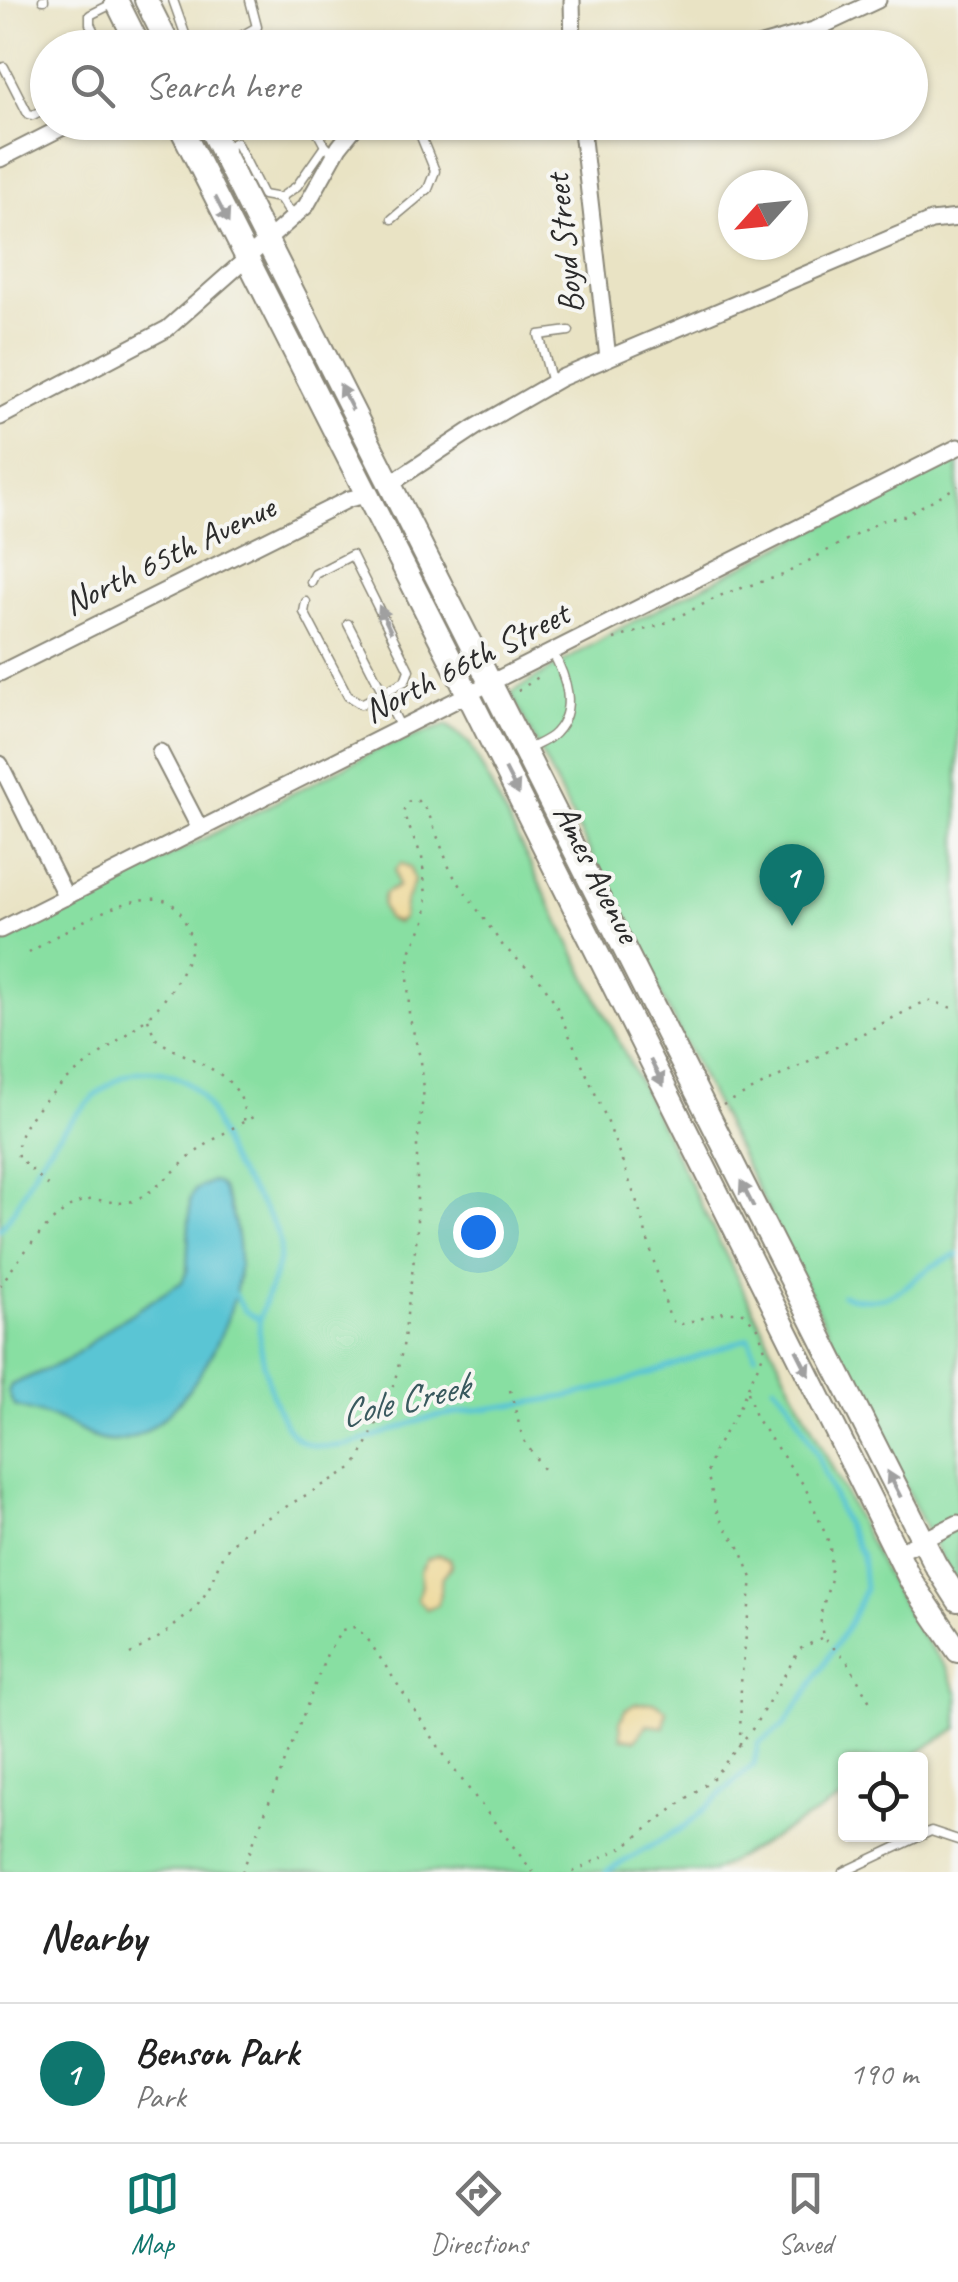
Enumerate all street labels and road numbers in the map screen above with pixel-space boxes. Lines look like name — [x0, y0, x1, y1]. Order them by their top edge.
street label: Boyd Street — [534, 169, 594, 316]
street label: North 65th Avenue — [56, 483, 285, 626]
street label: North 66th Street — [356, 589, 579, 733]
street label: Ames Avenue — [543, 796, 652, 952]

